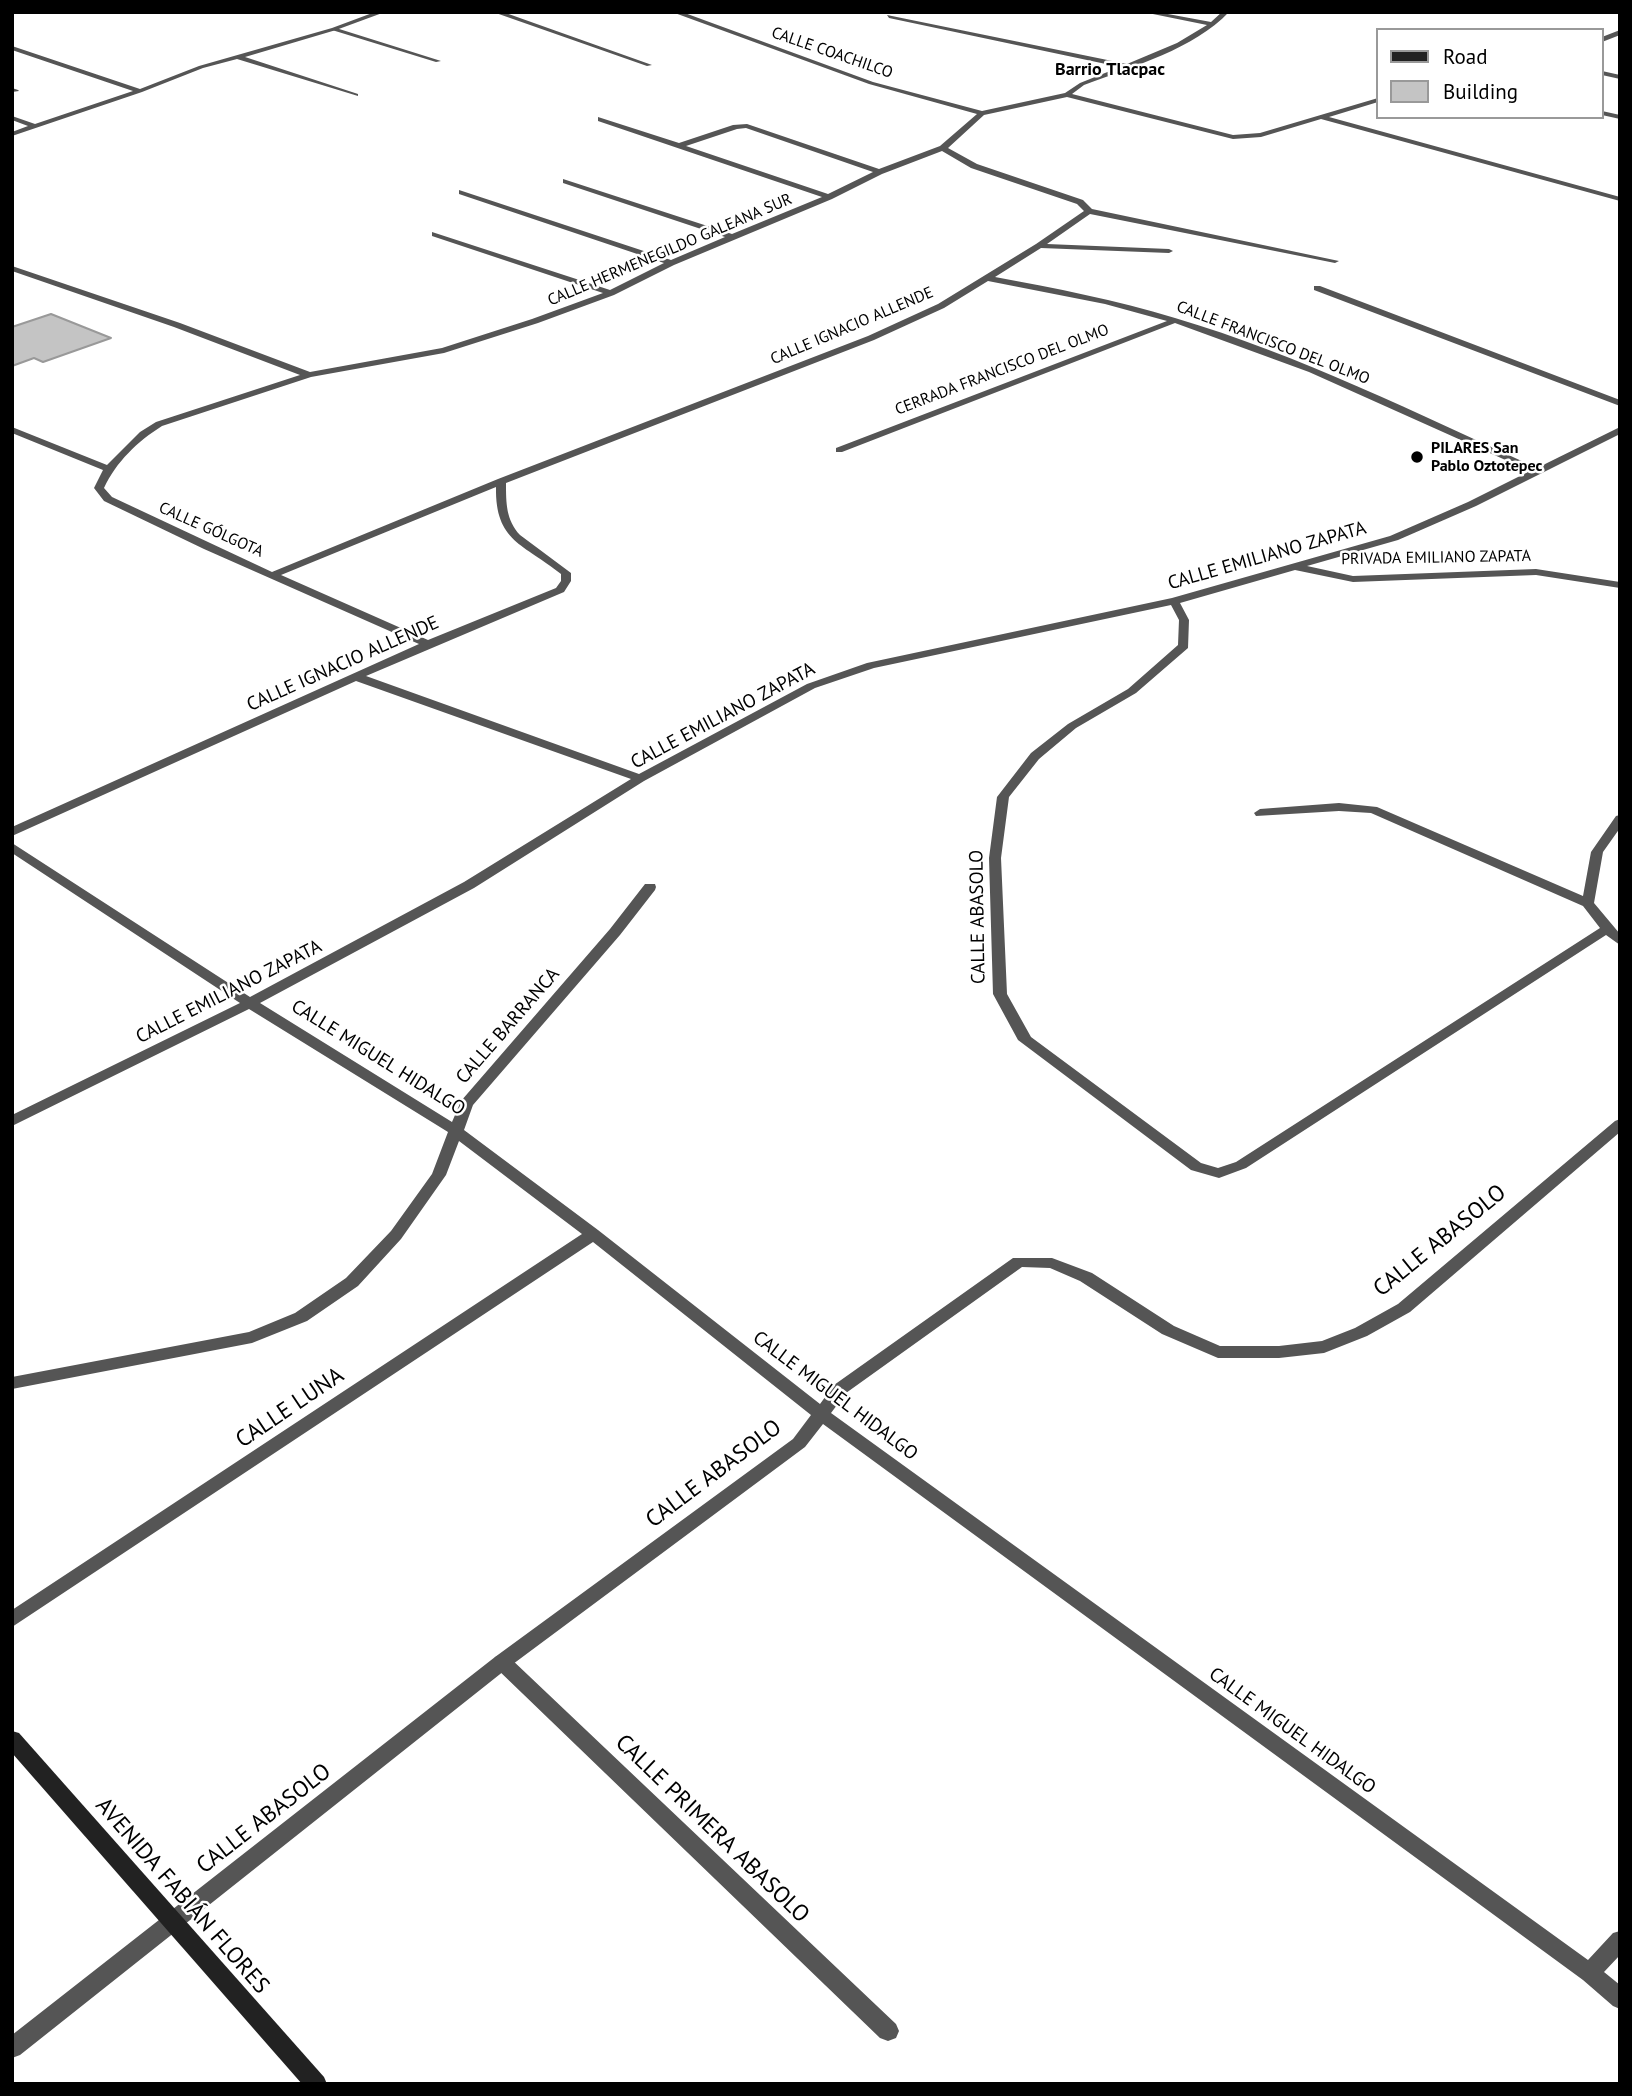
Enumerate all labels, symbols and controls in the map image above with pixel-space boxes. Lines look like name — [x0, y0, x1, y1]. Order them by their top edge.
street label: CALLE COACHILCO — [769, 23, 895, 83]
legend — [1376, 28, 1604, 119]
text: Road — [1443, 43, 1487, 70]
district label: Barrio Tlacpac — [1055, 59, 1165, 81]
text: Building — [1443, 78, 1518, 105]
street label: CALLE HERMENEGILDO GALEANA SUR — [545, 190, 795, 310]
street label: CALLE IGNACIO ALLENDE — [768, 283, 936, 369]
street label: CALLE FRANCISCO DEL OLMO — [1174, 297, 1372, 389]
street label: CERRADA FRANCISCO DEL OLMO — [892, 320, 1112, 420]
place label: PILARES San Pablo Oztotepec — [1431, 438, 1542, 476]
marker: PILARES San Pablo Oztotepec — [1409, 449, 1425, 465]
street label: CALLE GÓLGOTA — [156, 498, 266, 562]
street label: CALLE EMILIANO ZAPATA — [1165, 517, 1369, 595]
street label: PRIVADA EMILIANO ZAPATA — [1341, 547, 1531, 569]
street label: CALLE IGNACIO ALLENDE — [243, 611, 443, 717]
street label: CALLE EMILIANO ZAPATA — [627, 658, 819, 774]
street label: CALLE ABASOLO — [965, 850, 991, 984]
street label: CALLE EMILIANO ZAPATA — [132, 935, 326, 1049]
street label: CALLE BARRANCA — [452, 963, 564, 1089]
street label: CALLE MIGUEL HIDALGO — [287, 995, 469, 1121]
street label: CALLE ABASOLO — [1368, 1179, 1512, 1303]
street label: CALLE MIGUEL HIDALGO — [748, 1327, 922, 1465]
street label: CALLE LUNA — [231, 1362, 349, 1454]
street label: CALLE ABASOLO — [641, 1414, 787, 1534]
street label: CALLE MIGUEL HIDALGO — [1204, 1663, 1380, 1799]
street label: CALLE PRIMERA ABASOLO — [609, 1729, 815, 1929]
street label: CALLE ABASOLO — [191, 1758, 337, 1880]
street label: AVENIDA FABIÁN FLORES — [89, 1792, 275, 2000]

